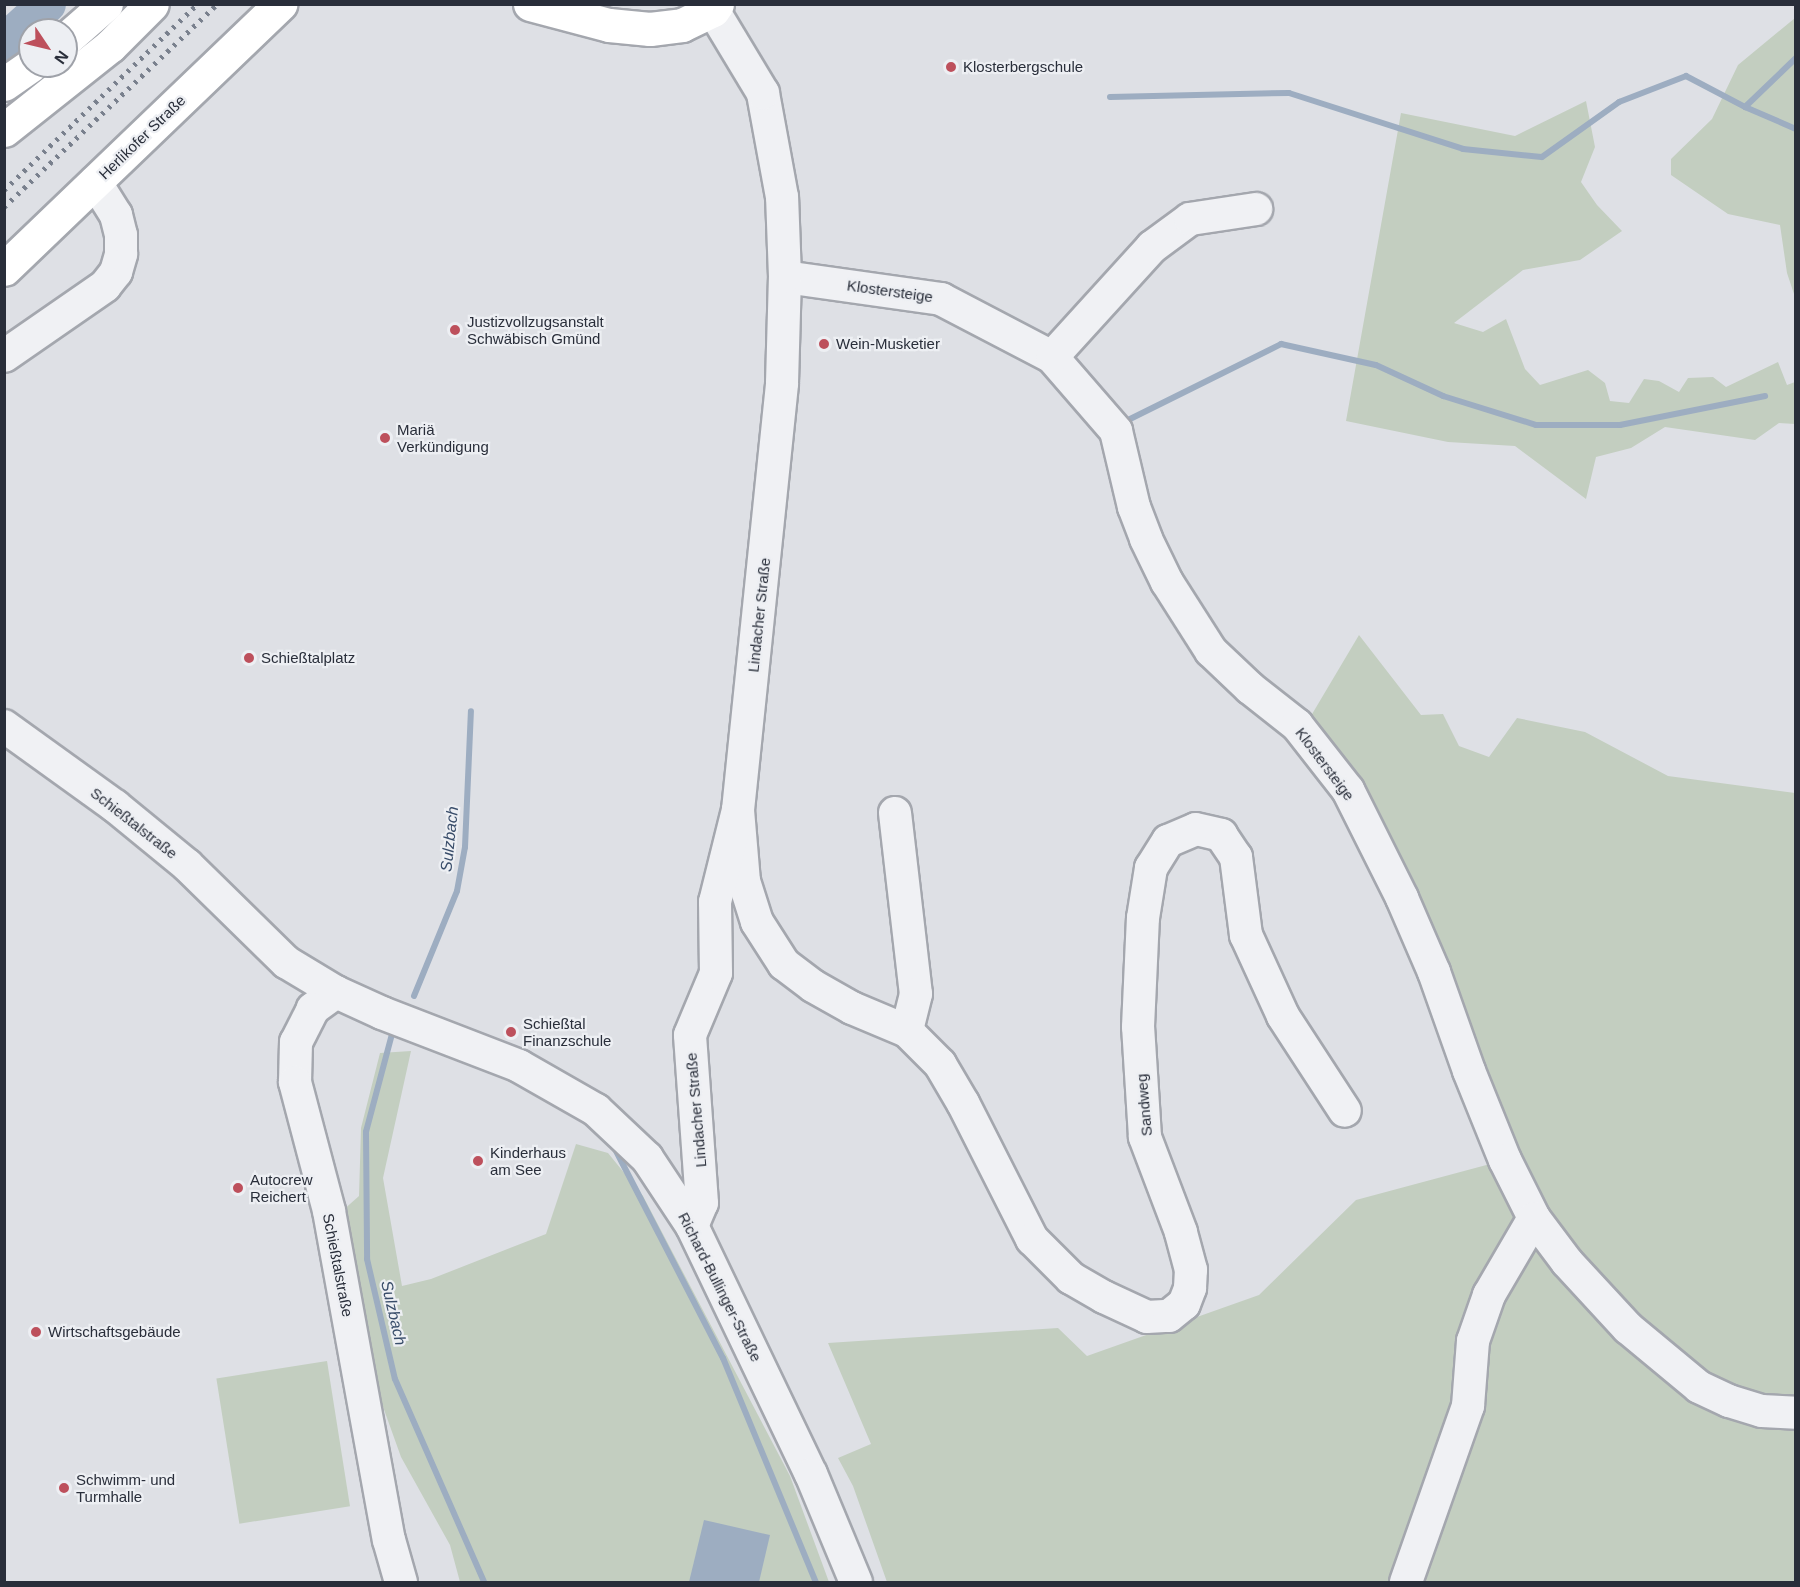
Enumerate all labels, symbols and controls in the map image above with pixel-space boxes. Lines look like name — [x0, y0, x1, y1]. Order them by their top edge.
north arrow — [18, 18, 78, 78]
text: N — [51, 48, 72, 67]
place label: Klosterbergschule — [963, 58, 1083, 76]
marker: Klosterbergschule — [944, 60, 958, 74]
street label: Herlikofer Straße — [95, 91, 189, 183]
street label: Klostersteige — [846, 276, 934, 306]
place label: Justizvollzugsanstalt Schwäbisch Gmünd — [467, 312, 604, 347]
marker: Justizvollzugsanstalt Schwäbisch Gmünd — [448, 323, 462, 337]
place label: Wein-Musketier — [836, 335, 940, 353]
marker: Wein-Musketier — [817, 337, 831, 351]
place label: Mariä Verkündigung — [397, 420, 489, 455]
marker: Mariä Verkündigung — [378, 431, 392, 445]
street label: Lindacher Straße — [744, 557, 774, 673]
place label: Schießtalplatz — [261, 649, 355, 667]
marker: Schießtalplatz — [242, 651, 256, 665]
street label: Klostersteige — [1292, 724, 1358, 804]
street label: Schießtalstraße — [87, 784, 181, 862]
water label: Sulzbach — [437, 805, 463, 873]
place label: Schießtal Finanzschule — [523, 1014, 611, 1049]
marker: Schießtal Finanzschule — [504, 1025, 518, 1039]
street label: Lindacher Straße — [682, 1052, 710, 1168]
street label: Sandweg — [1132, 1073, 1156, 1137]
place label: Kinderhaus am See — [490, 1143, 566, 1178]
marker: Kinderhaus am See — [471, 1154, 485, 1168]
place label: Autocrew Reichert — [250, 1170, 313, 1205]
marker: Autocrew Reichert — [231, 1181, 245, 1195]
street label: Richard-Bullinger-Straße — [675, 1209, 765, 1365]
street label: Schießtalstraße — [319, 1212, 357, 1318]
water label: Sulzbach — [376, 1279, 410, 1347]
place label: Wirtschaftsgebäude — [48, 1323, 181, 1341]
marker: Wirtschaftsgebäude — [29, 1325, 43, 1339]
place label: Schwimm- und Turmhalle — [76, 1470, 175, 1505]
marker: Schwimm- und Turmhalle — [57, 1481, 71, 1495]

